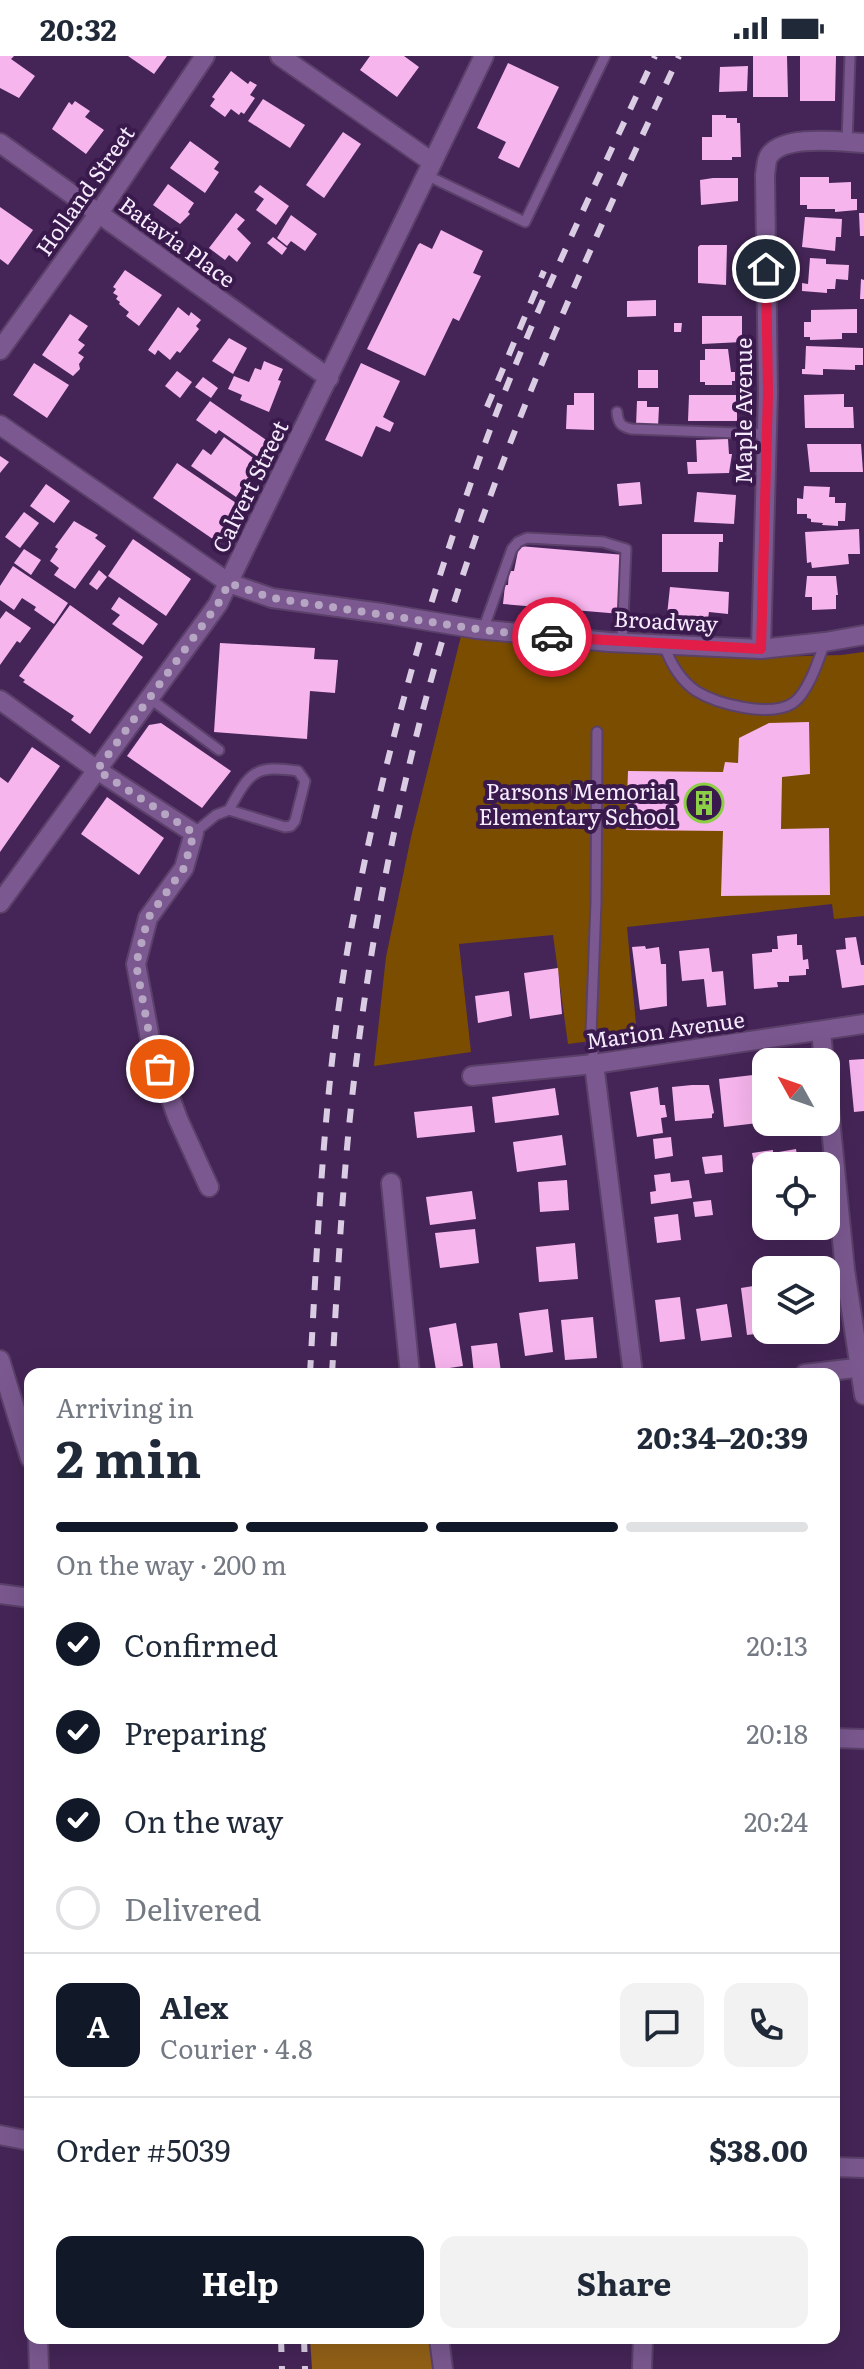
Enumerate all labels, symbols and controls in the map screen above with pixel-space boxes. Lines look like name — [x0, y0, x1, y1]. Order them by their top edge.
text: 20:32 — [40, 6, 117, 50]
street label: Holland Street — [27, 118, 141, 262]
street label: Batavia Place — [113, 188, 243, 294]
pin — [732, 235, 800, 303]
icon: home — [744, 247, 788, 291]
street label: Maple Avenue — [726, 338, 759, 484]
street label: Calvert Street — [203, 414, 295, 558]
courier — [512, 597, 592, 677]
street label: Broadway — [613, 601, 719, 639]
icon: car — [530, 615, 574, 659]
place label: Parsons Memorial Elementary School — [478, 774, 676, 832]
building icon: Parsons Memorial Elementary School — [683, 782, 725, 824]
street label: Marion Avenue — [584, 1002, 746, 1056]
pin — [126, 1035, 194, 1103]
icon: bag — [138, 1047, 182, 1091]
north arrow — [752, 1048, 840, 1136]
map controls — [752, 1048, 840, 1344]
button: locate — [752, 1152, 840, 1240]
button: layers — [752, 1256, 840, 1344]
text: Arriving in — [56, 1387, 194, 1426]
text: 20:34–20:39 — [637, 1414, 808, 1458]
text: 2 min — [56, 1417, 201, 1494]
text: On the way · 200 m — [56, 1544, 287, 1583]
icon: check — [56, 1622, 100, 1666]
text: Confirmed — [124, 1622, 278, 1666]
text: 20:13 — [746, 1625, 808, 1664]
icon: check — [56, 1710, 100, 1754]
text: Preparing — [124, 1710, 266, 1754]
text: 20:18 — [746, 1713, 808, 1752]
icon: check — [56, 1798, 100, 1842]
text: On the way — [124, 1798, 283, 1842]
text: 20:24 — [744, 1801, 808, 1840]
text: Delivered — [124, 1886, 261, 1930]
button: chat — [620, 1983, 704, 2067]
button: phone — [724, 1983, 808, 2067]
text: Alex — [160, 1984, 228, 2028]
text: A — [87, 2003, 109, 2047]
text: Courier · 4.8 — [160, 2028, 313, 2067]
text: Order #5039 — [56, 2127, 231, 2171]
text: $38.00 — [709, 2127, 808, 2171]
button: Help — [56, 2236, 424, 2328]
button: Share — [440, 2236, 808, 2328]

